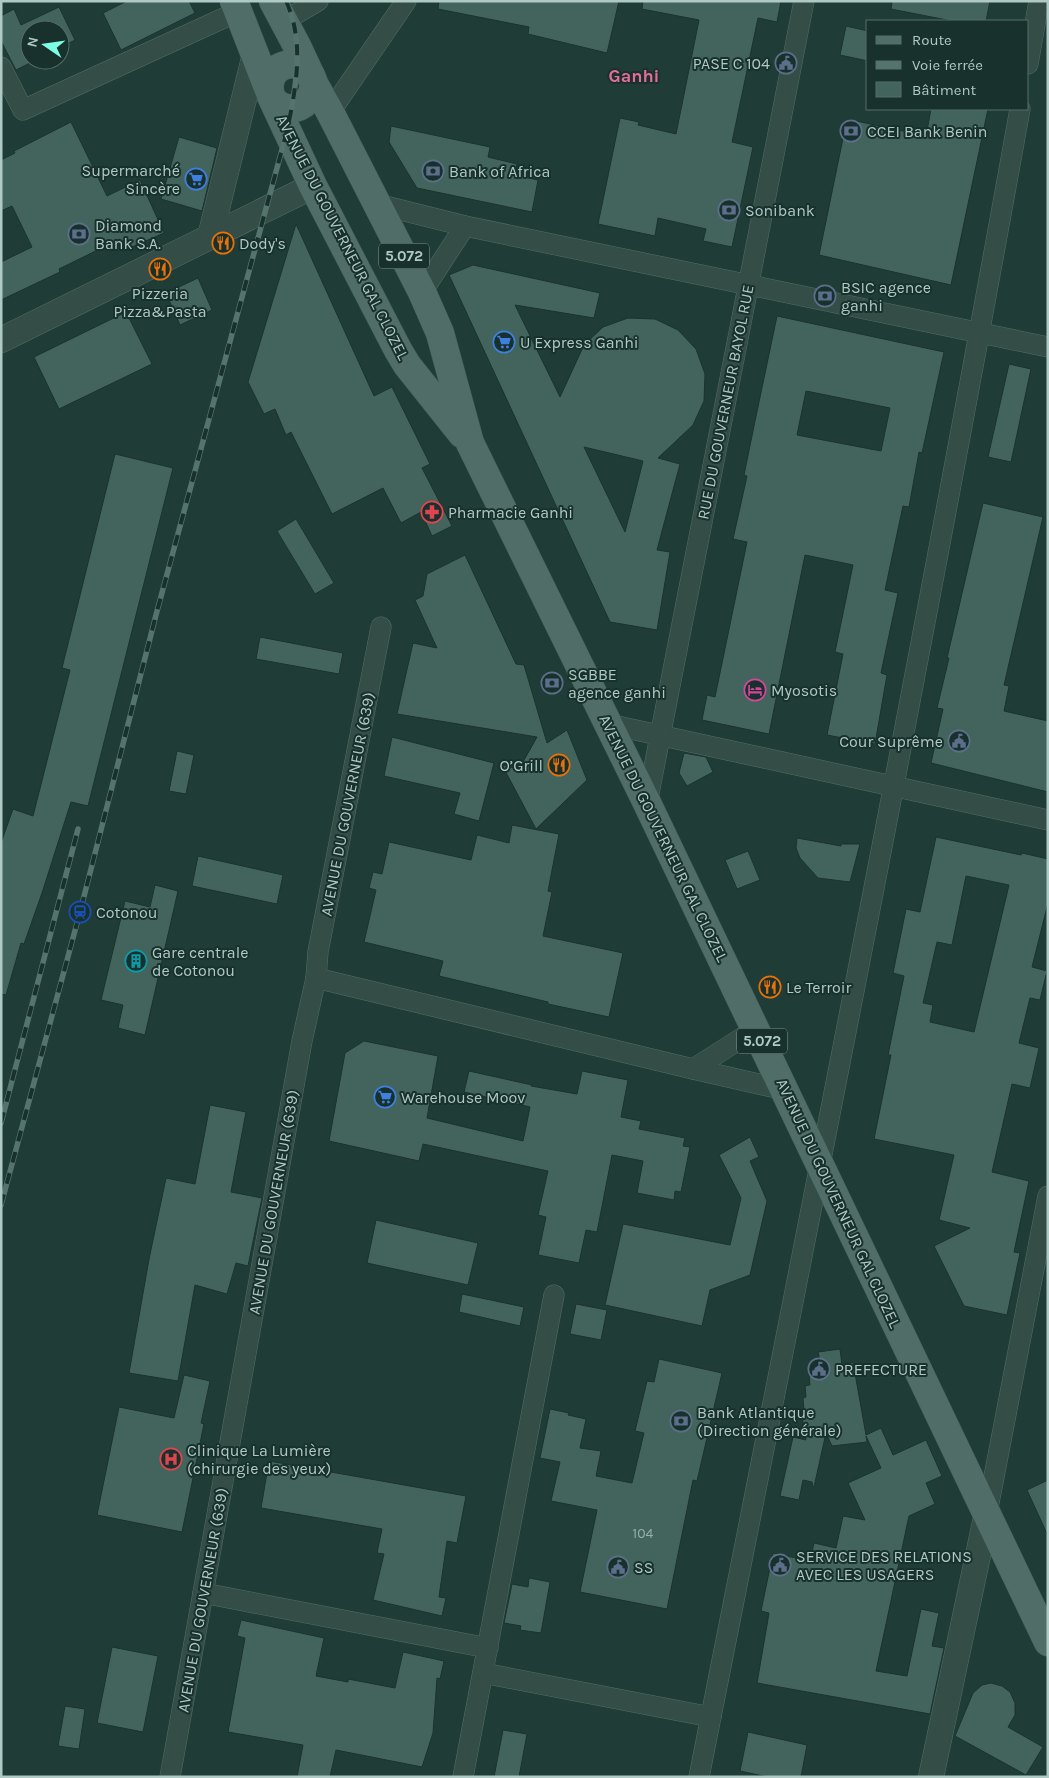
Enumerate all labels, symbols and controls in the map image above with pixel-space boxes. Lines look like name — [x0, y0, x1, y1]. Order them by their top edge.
north arrow — [20, 20, 70, 70]
legend — [866, 20, 1029, 110]
text: Route — [912, 31, 952, 49]
text: N — [23, 35, 42, 49]
public building icon: PASE C 104 — [774, 51, 798, 75]
place label: PASE C 104 — [693, 54, 770, 73]
text: Voie ferrée — [912, 56, 983, 74]
district label: Ganhi — [608, 65, 660, 87]
text: Bâtiment — [912, 81, 976, 99]
street label: AVENUE DU GOUVERNEUR GAL CLOZEL — [272, 111, 413, 364]
bank icon: CCEI Bank Benin — [839, 119, 863, 143]
place label: CCEI Bank Benin — [867, 122, 987, 141]
bank icon: Bank of Africa — [421, 159, 445, 183]
place label: Supermarché Sincère — [82, 161, 180, 198]
place label: Bank of Africa — [449, 162, 550, 181]
supermarket icon: Supermarché Sincère — [184, 167, 208, 191]
bank icon: Sonibank — [717, 198, 741, 222]
place label: Sonibank — [745, 201, 815, 220]
place label: Diamond Bank S.A. — [95, 216, 162, 253]
bank icon: Diamond Bank S.A. — [67, 222, 91, 246]
restaurant icon: Dody's — [211, 231, 235, 255]
place label: Dody's — [239, 234, 286, 253]
road number: 5.072 — [379, 244, 429, 268]
restaurant icon: Pizzeria Pizza&Pasta — [148, 257, 172, 281]
place label: BSIC agence ganhi — [841, 278, 931, 315]
street label: RUE DU GOUVERNEUR BAYOL RUE — [693, 283, 758, 521]
place label: Pizzeria Pizza&Pasta — [113, 284, 207, 321]
bank icon: BSIC agence ganhi — [813, 284, 837, 308]
supermarket icon: U Express Ganhi — [492, 330, 516, 354]
place label: U Express Ganhi — [520, 333, 639, 352]
pharmacy icon: Pharmacie Ganhi — [420, 500, 444, 524]
place label: Pharmacie Ganhi — [448, 503, 573, 522]
place label: SGBBE agence ganhi — [568, 665, 666, 702]
bank icon: SGBBE agence ganhi — [540, 671, 564, 695]
hotel icon: Myosotis — [743, 678, 767, 702]
place label: Myosotis — [771, 681, 837, 700]
street label: AVENUE DU GOUVERNEUR (639) — [316, 690, 379, 918]
street label: AVENUE DU GOUVERNEUR GAL CLOZEL — [595, 711, 732, 965]
public building icon: Cour Suprême — [947, 729, 971, 753]
place label: Cour Suprême — [839, 732, 943, 751]
restaurant icon: O’Grill — [547, 753, 571, 777]
place label: O’Grill — [499, 756, 543, 775]
station icon: Cotonou — [68, 900, 92, 924]
place label: Cotonou — [96, 903, 157, 922]
place label: Gare centrale de Cotonou — [152, 943, 248, 980]
building icon: Gare centrale de Cotonou — [124, 949, 148, 973]
restaurant icon: Le Terroir — [758, 975, 782, 999]
place label: Le Terroir — [786, 978, 852, 997]
road number: 5.072 — [737, 1028, 787, 1054]
street label: AVENUE DU GOUVERNEUR GAL CLOZEL — [772, 1076, 905, 1331]
supermarket icon: Warehouse Moov — [373, 1085, 397, 1109]
street label: AVENUE DU GOUVERNEUR (639) — [244, 1088, 303, 1316]
place label: Warehouse Moov — [401, 1088, 525, 1107]
public building icon: PREFECTURE — [807, 1357, 831, 1381]
place label: PREFECTURE — [835, 1360, 927, 1379]
place label: Bank Atlantique (Direction générale) — [697, 1403, 841, 1440]
bank icon: Bank Atlantique (Direction générale) — [669, 1409, 693, 1433]
place label: Clinique La Lumière (chirurgie des yeux) — [187, 1441, 331, 1478]
hospital icon: Clinique La Lumière (chirurgie des yeux) — [159, 1447, 183, 1471]
street label: AVENUE DU GOUVERNEUR (639) — [173, 1486, 232, 1714]
house number: 104 — [633, 1525, 654, 1542]
place label: SERVICE DES RELATIONS AVEC LES USAGERS — [796, 1547, 972, 1584]
public building icon: SERVICE DES RELATIONS AVEC LES USAGERS — [768, 1553, 792, 1577]
public building icon: SS — [606, 1555, 630, 1579]
place label: SS — [634, 1558, 653, 1577]

